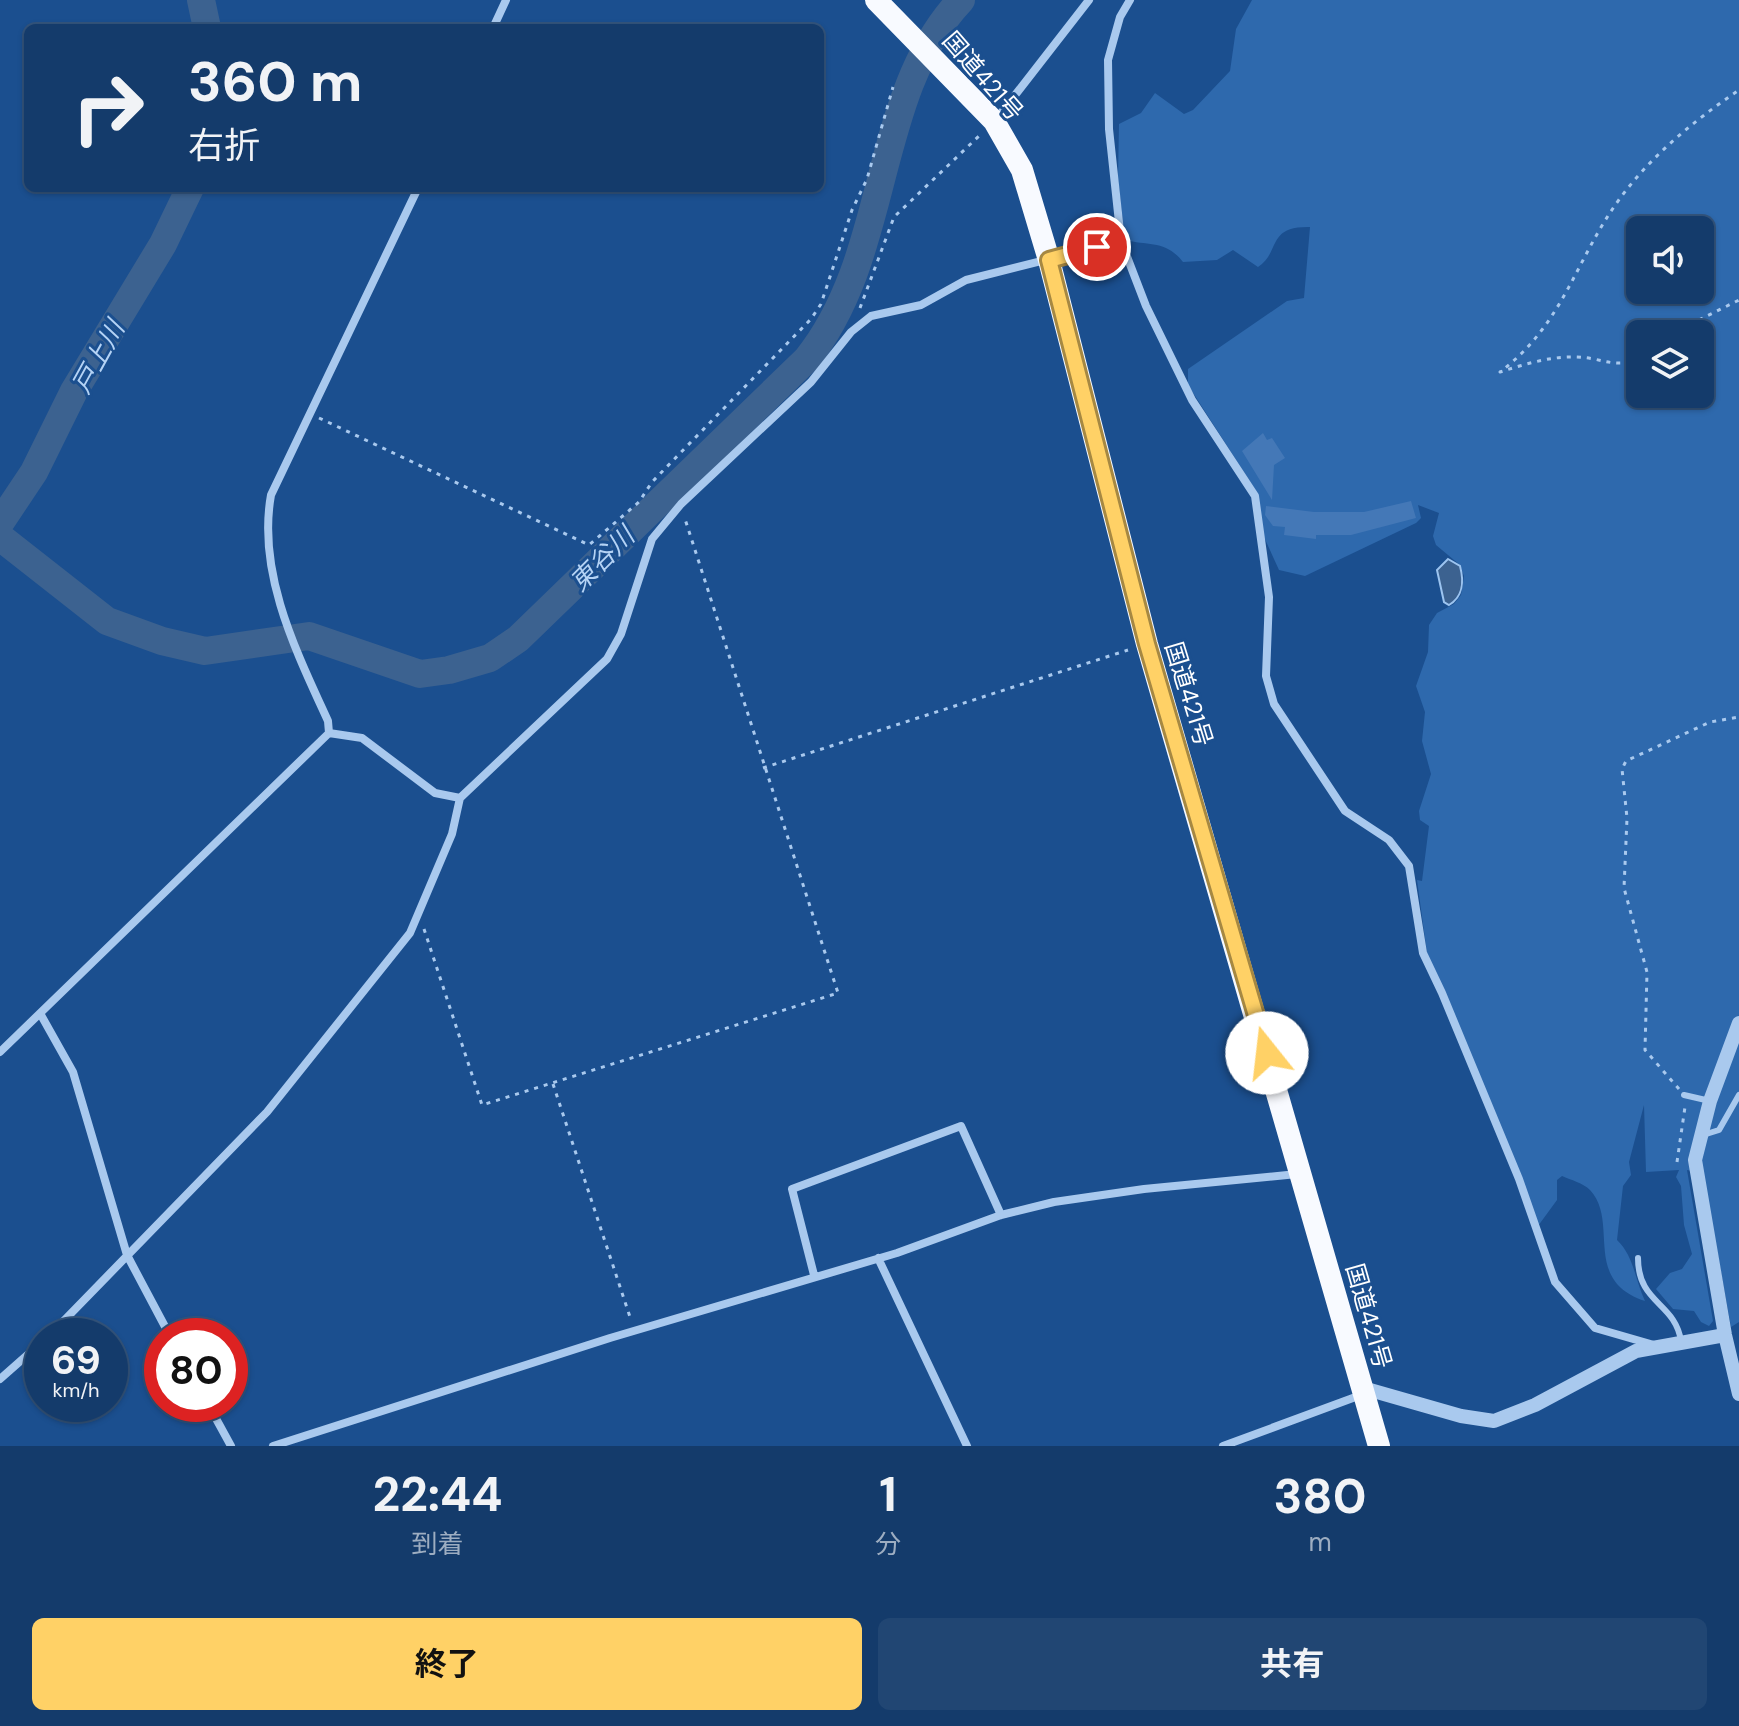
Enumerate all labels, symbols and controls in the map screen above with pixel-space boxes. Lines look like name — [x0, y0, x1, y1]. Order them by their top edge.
street label: 国道421号 — [936, 25, 1030, 127]
text: 360 m — [188, 45, 363, 118]
icon: right — [56, 56, 160, 160]
text: 右折 — [188, 122, 260, 169]
pin — [1063, 213, 1131, 281]
map controls — [1626, 216, 1714, 408]
button: sound — [1626, 216, 1714, 304]
icon: arrive — [1075, 225, 1119, 269]
water label: 戸上川 — [64, 312, 133, 399]
button: layers — [1626, 320, 1714, 408]
water label: 東谷川 — [562, 517, 644, 599]
street label: 国道421号 — [1158, 638, 1220, 750]
position arrow — [1225, 1011, 1309, 1095]
street label: 国道421号 — [1339, 1260, 1399, 1372]
speed limit sign: 80 — [144, 1318, 248, 1422]
text: 69 — [51, 1334, 101, 1386]
text: km/h — [52, 1377, 100, 1403]
text: 22:44 — [372, 1463, 502, 1526]
text: 1 — [879, 1463, 897, 1526]
text: 380 — [1273, 1465, 1367, 1528]
text: m — [1308, 1525, 1332, 1559]
text: 到着 — [411, 1527, 463, 1561]
text: 分 — [875, 1527, 901, 1561]
button: 終了 — [32, 1618, 862, 1710]
button: 共有 — [878, 1618, 1707, 1710]

